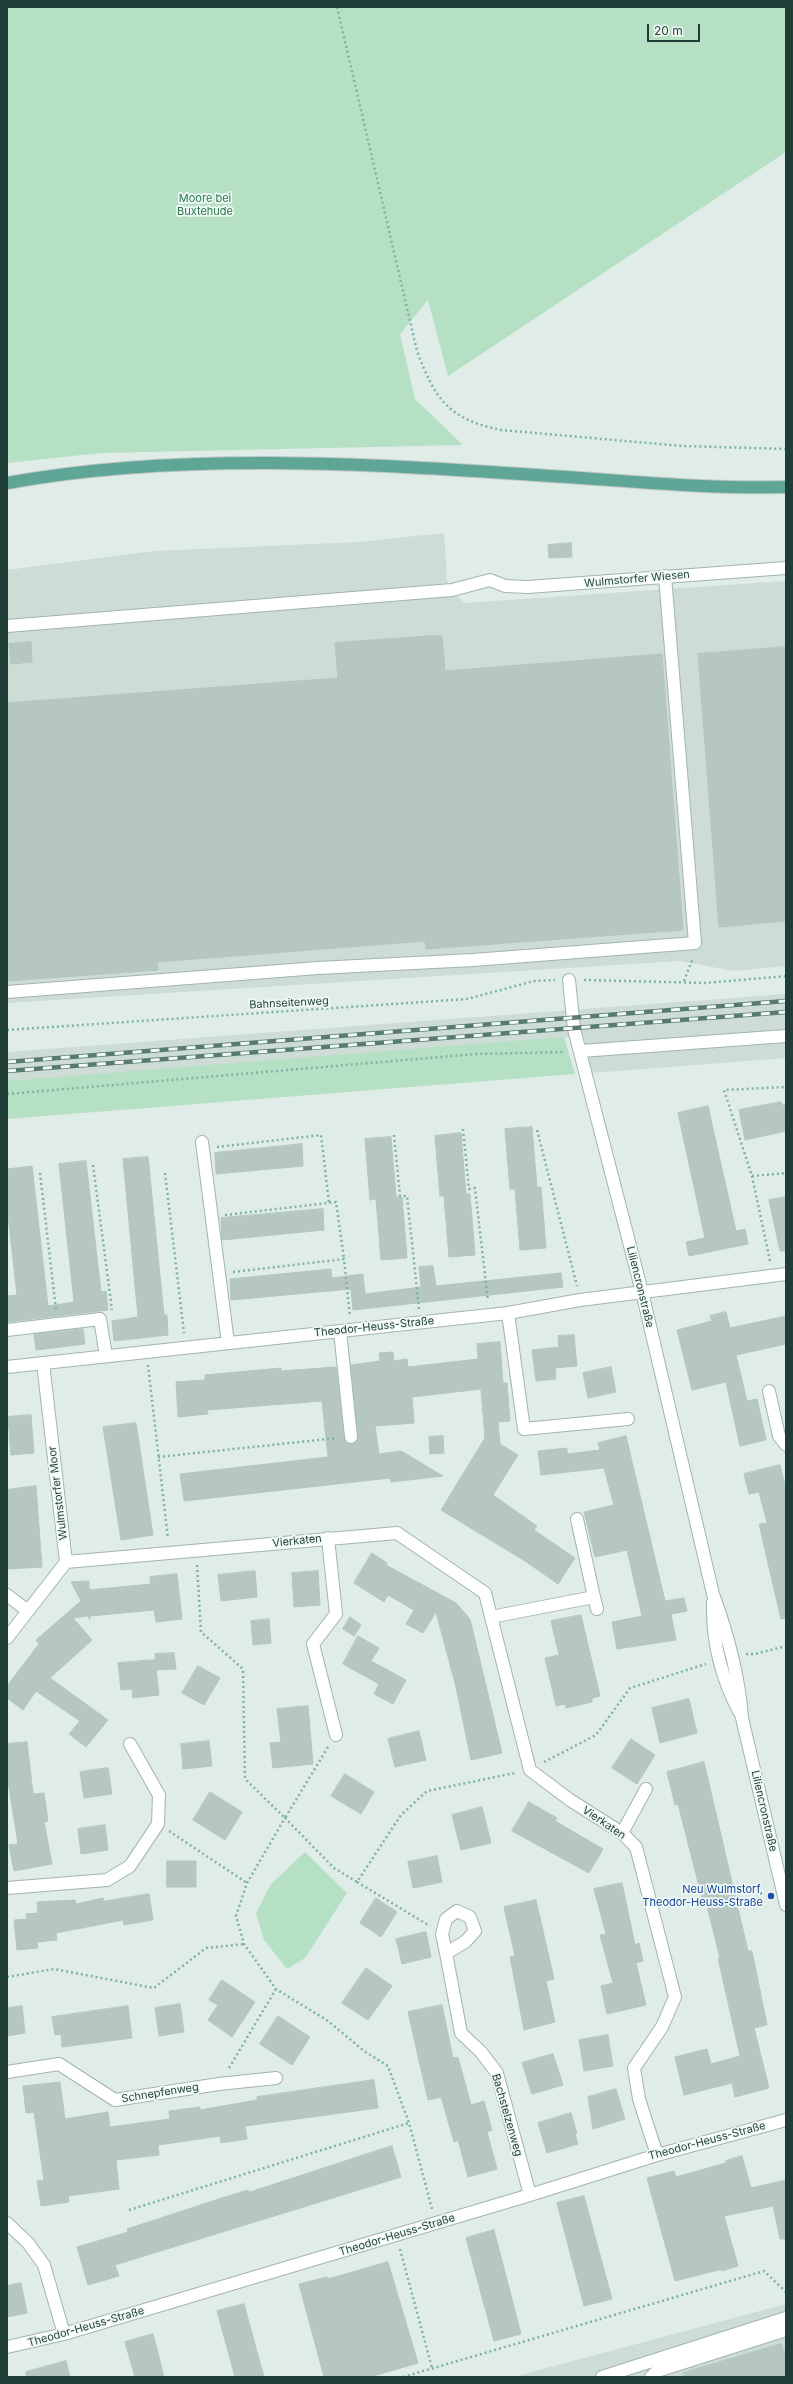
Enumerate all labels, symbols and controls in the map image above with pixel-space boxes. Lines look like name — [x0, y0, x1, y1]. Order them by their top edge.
scale bar — [649, 16, 702, 42]
text: 20 m — [654, 23, 683, 38]
park label: Moore bei Buxtehude — [177, 192, 233, 218]
street label: Wulmstorfer Wiesen — [584, 568, 690, 590]
street label: Bahnseitenweg — [249, 994, 329, 1012]
street label: Liliencronstraße — [624, 1245, 656, 1329]
street label: Theodor-Heuss-Straße — [313, 1314, 435, 1340]
street label: Wulmstorfer Moor — [46, 1445, 70, 1541]
street label: Vierkaten — [272, 1532, 322, 1550]
street label: Liliencronstraße — [748, 1769, 780, 1853]
street label: Vierkaten — [580, 1804, 628, 1842]
place label: Neu Wulmstorf, Theodor-Heuss-Straße — [642, 1883, 763, 1909]
marker: Neu Wulmstorf, Theodor-Heuss-Straße — [766, 1891, 776, 1901]
street label: Bachstelzenweg — [489, 2072, 525, 2158]
street label: Schnepfenweg — [120, 2080, 200, 2106]
street label: Theodor-Heuss-Straße — [647, 2119, 767, 2163]
street label: Theodor-Heuss-Straße — [337, 2211, 457, 2259]
street label: Theodor-Heuss-Straße — [26, 2304, 146, 2350]

